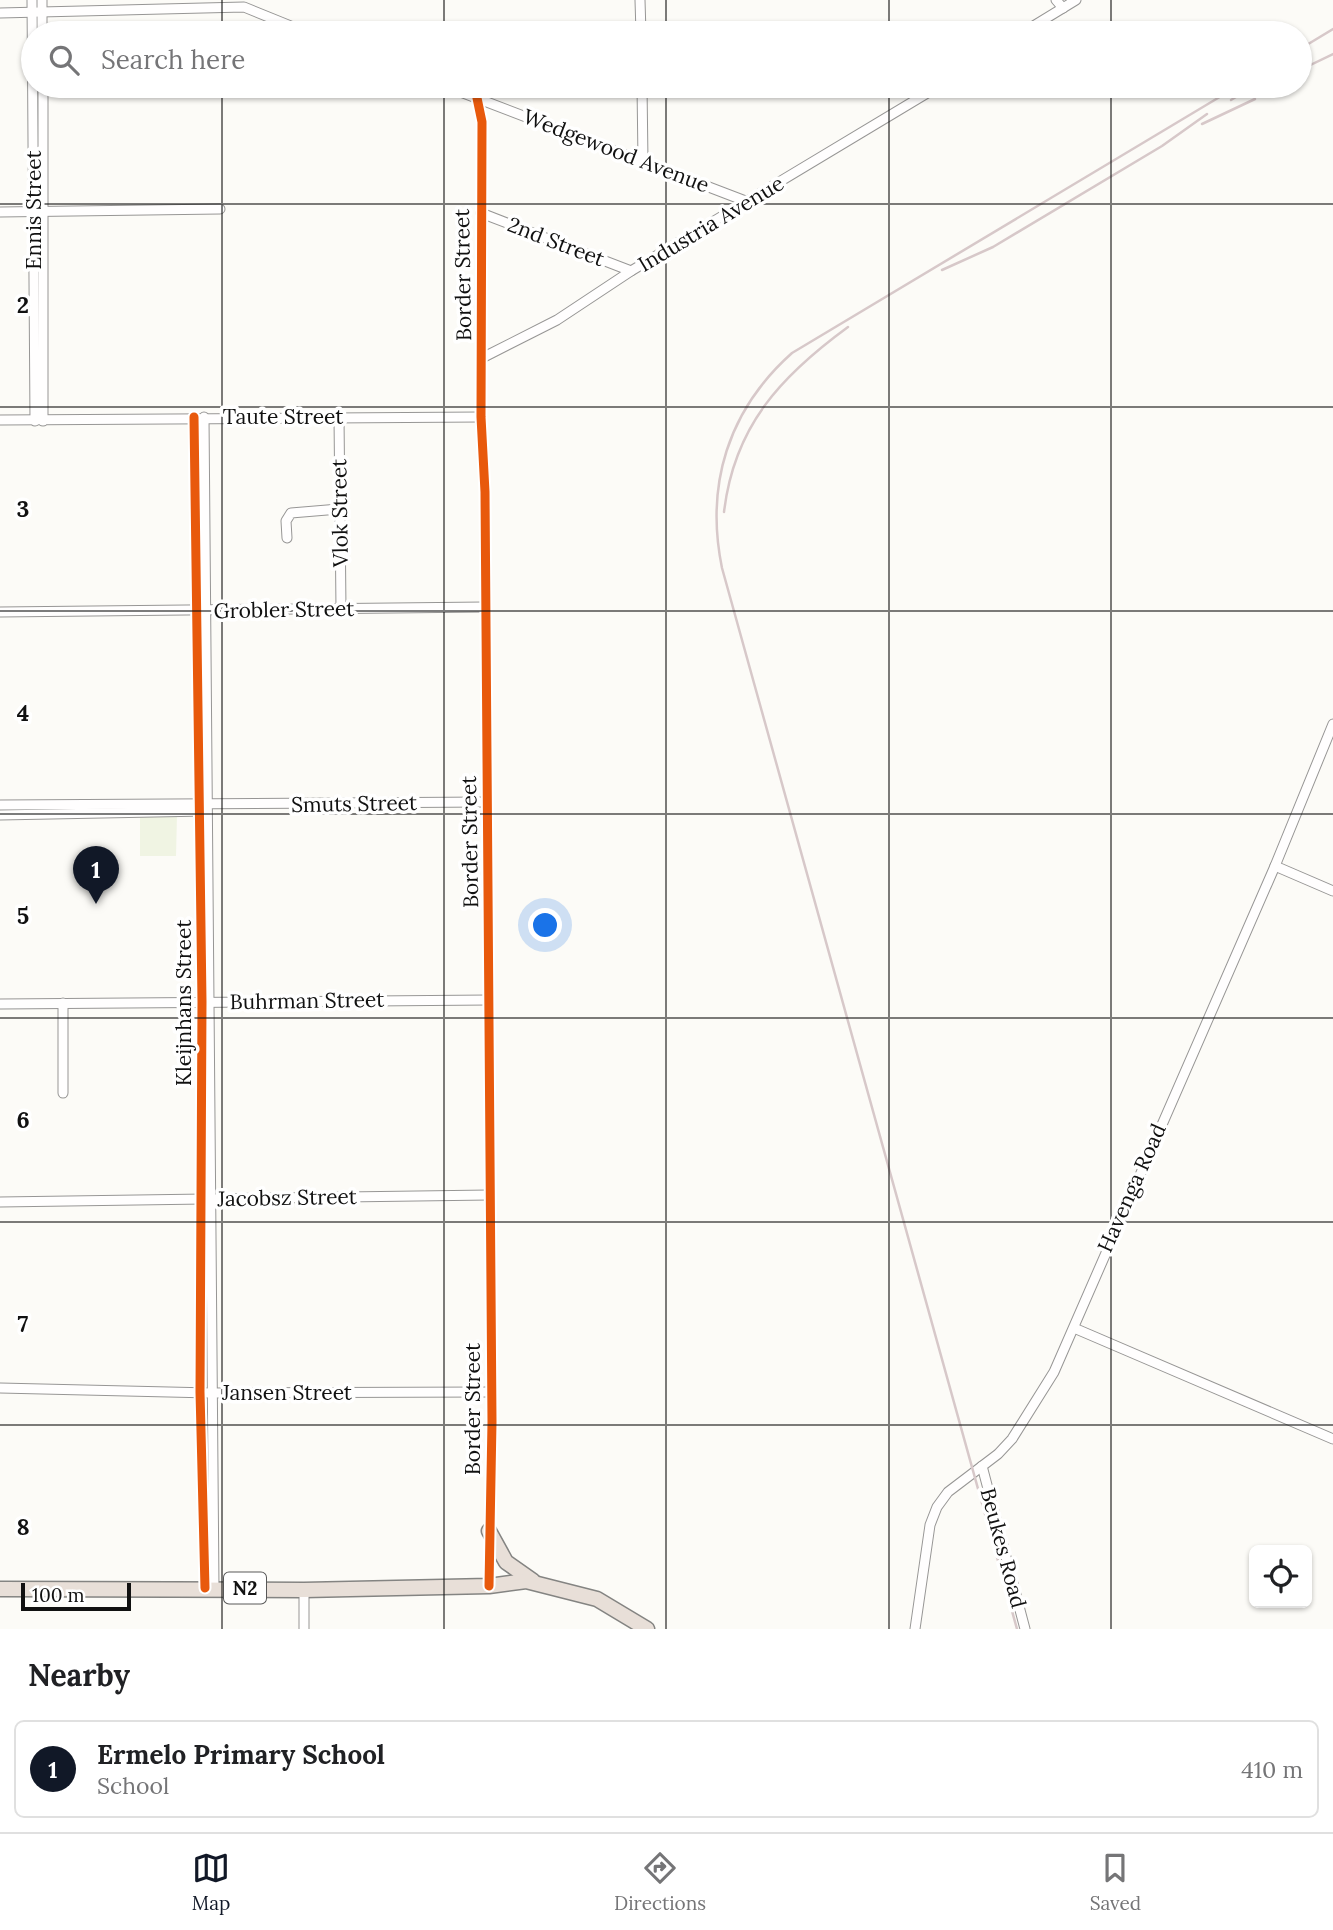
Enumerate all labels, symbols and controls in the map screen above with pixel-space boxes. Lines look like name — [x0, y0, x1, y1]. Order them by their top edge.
search box — [21, 21, 1312, 98]
icon: search — [45, 41, 83, 79]
text: Search here — [101, 43, 245, 76]
street label: Wedgewood Avenue — [519, 103, 713, 198]
street label: Ennis Street — [20, 150, 47, 270]
street label: Industria Avenue — [633, 169, 788, 278]
street label: Border Street — [448, 208, 477, 341]
street label: 2nd Street — [504, 211, 609, 273]
text: 2 — [17, 290, 29, 319]
street label: Taute Street — [223, 403, 344, 430]
street label: Vlok Street — [325, 458, 354, 568]
text: 3 — [17, 494, 29, 523]
street label: Grobler Street — [213, 595, 355, 624]
text: 4 — [17, 698, 29, 727]
street label: Border Street — [455, 775, 484, 908]
street label: Smuts Street — [291, 789, 418, 818]
pin: 1 — [73, 846, 119, 904]
text: 5 — [17, 901, 29, 930]
your location — [528, 908, 562, 942]
street label: Kleijnhans Street — [170, 919, 197, 1086]
street label: Buhrman Street — [229, 986, 385, 1015]
text: 6 — [16, 1105, 30, 1134]
street label: Havenga Road — [1091, 1119, 1172, 1256]
street label: Jacobsz Street — [216, 1183, 358, 1212]
text: 7 — [18, 1309, 29, 1338]
street label: Border Street — [459, 1342, 486, 1475]
street label: Jansen Street — [221, 1379, 353, 1406]
street label: Beukes Road — [974, 1485, 1033, 1611]
text: 8 — [16, 1512, 30, 1541]
map controls — [1249, 1545, 1312, 1608]
button: locate — [1249, 1545, 1312, 1608]
road number: N2 — [224, 1572, 266, 1604]
scale bar — [21, 1580, 131, 1612]
text: 100 m — [32, 1583, 85, 1607]
text: Nearby — [28, 1656, 130, 1694]
text: Ermelo Primary School — [97, 1738, 385, 1771]
text: 1 — [48, 1755, 58, 1784]
text: 410 m — [1241, 1755, 1303, 1784]
text: School — [97, 1771, 169, 1800]
tab: Map — [192, 1849, 230, 1915]
tab: Directions — [614, 1849, 706, 1915]
tab: Saved — [1090, 1849, 1141, 1915]

